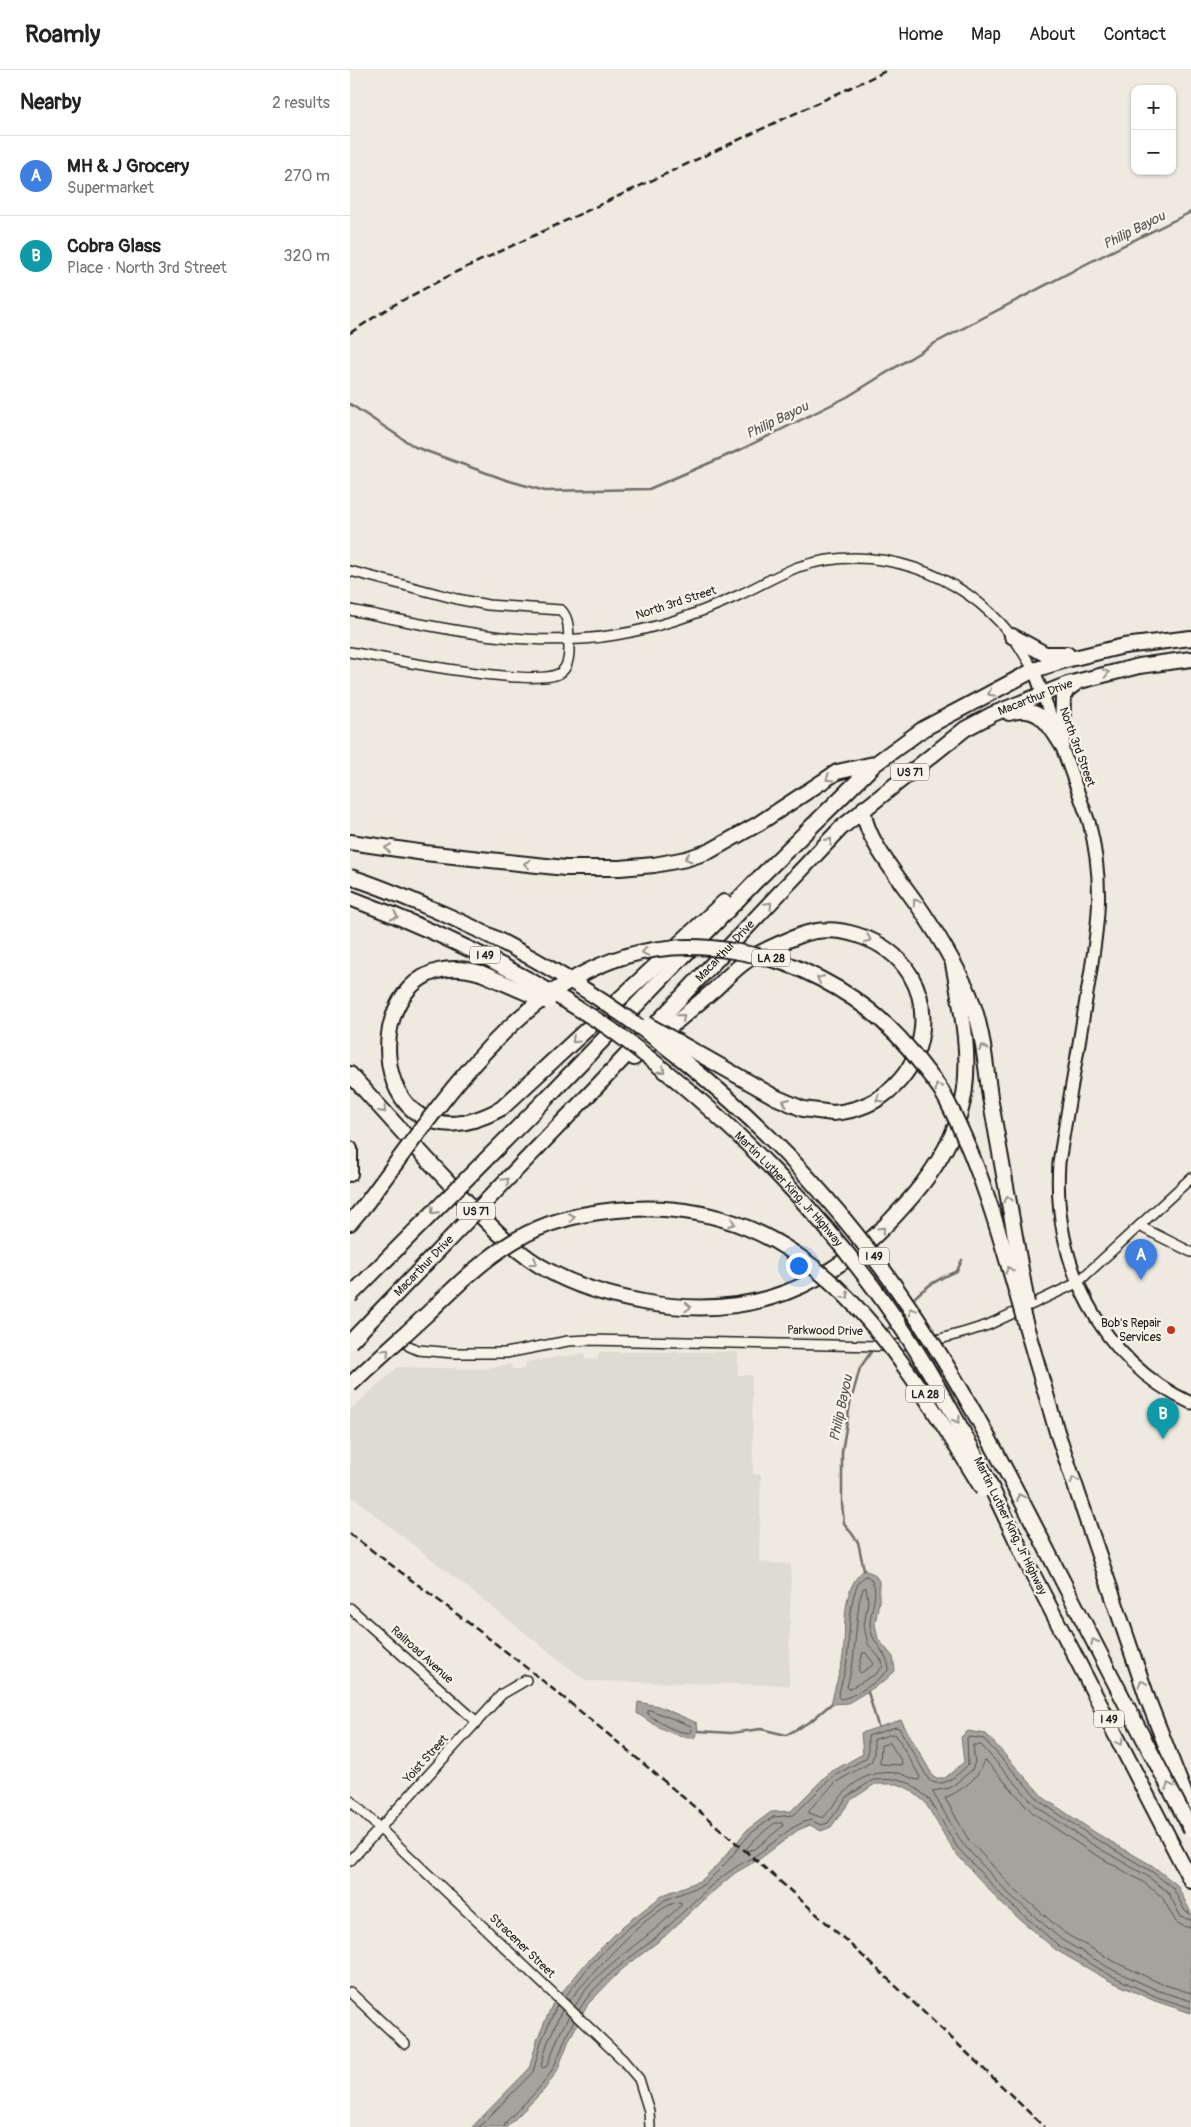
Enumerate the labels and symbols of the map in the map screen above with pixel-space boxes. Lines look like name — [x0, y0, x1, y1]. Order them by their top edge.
water label: Philip Bayou — [1100, 207, 1169, 253]
water label: Philip Bayou — [743, 397, 812, 442]
street label: North 3rd Street — [634, 583, 718, 623]
one-way arrow — [1102, 669, 1110, 679]
street label: Macarthur Drive — [996, 676, 1074, 719]
one-way arrow — [987, 687, 996, 697]
street label: North 3rd Street — [1056, 705, 1098, 789]
road number: US 71 — [891, 764, 929, 780]
one-way arrow — [825, 771, 834, 781]
one-way arrow — [823, 837, 832, 846]
one-way arrow — [383, 843, 391, 854]
one-way arrow — [685, 852, 693, 862]
one-way arrow — [523, 859, 531, 870]
one-way arrow — [913, 898, 922, 908]
one-way arrow — [763, 902, 772, 911]
one-way arrow — [390, 910, 399, 921]
street label: Macarthur Drive — [692, 917, 758, 985]
one-way arrow — [863, 933, 872, 943]
road number: I 49 — [470, 946, 500, 964]
one-way arrow — [641, 947, 650, 957]
road number: LA 28 — [752, 950, 790, 966]
one-way arrow — [816, 975, 825, 985]
one-way arrow — [676, 1014, 685, 1023]
one-way arrow — [572, 1034, 581, 1043]
one-way arrow — [979, 1044, 989, 1053]
one-way arrow — [657, 1065, 666, 1074]
one-way arrow — [935, 1083, 944, 1093]
one-way arrow — [875, 1093, 885, 1102]
one-way arrow — [782, 1097, 791, 1108]
one-way arrow — [377, 1104, 386, 1113]
street label: Martin Luther King, Jr Highway — [731, 1128, 846, 1249]
one-way arrow — [500, 1177, 509, 1186]
one-way arrow — [1003, 1194, 1014, 1203]
road number: US 71 — [457, 1202, 495, 1220]
one-way arrow — [431, 1205, 440, 1214]
one-way arrow — [567, 1212, 576, 1223]
one-way arrow — [727, 1216, 736, 1227]
one-way arrow — [876, 1227, 885, 1236]
street label: Macarthur Drive — [391, 1232, 457, 1299]
pin: A — [1125, 1239, 1157, 1280]
road number: I 49 — [859, 1248, 889, 1264]
your location — [786, 1253, 812, 1279]
one-way arrow — [529, 1255, 538, 1265]
one-way arrow — [1005, 1267, 1015, 1275]
one-way arrow — [841, 1290, 850, 1299]
one-way arrow — [684, 1302, 692, 1313]
one-way arrow — [909, 1307, 919, 1316]
place label: Bob's Repair Services — [1101, 1316, 1162, 1345]
street label: Parkwood Drive — [787, 1323, 863, 1339]
marker: Bob's Repair Services — [1165, 1324, 1177, 1336]
one-way arrow — [380, 1349, 389, 1358]
water label: Philip Bayou — [826, 1372, 857, 1443]
road number: LA 28 — [906, 1386, 944, 1402]
pin: B — [1147, 1398, 1179, 1439]
one-way arrow — [950, 1414, 960, 1423]
street label: Martin Luther King, Jr Highway — [970, 1455, 1050, 1597]
one-way arrow — [1070, 1477, 1080, 1485]
one-way arrow — [1016, 1493, 1026, 1502]
street label: Railroad Avenue — [388, 1623, 456, 1687]
one-way arrow — [1090, 1638, 1100, 1647]
one-way arrow — [1138, 1679, 1148, 1688]
road number: I 49 — [1094, 1710, 1124, 1728]
street label: Yoist Street — [400, 1732, 452, 1787]
one-way arrow — [1114, 1736, 1124, 1745]
one-way arrow — [1165, 1782, 1175, 1791]
street label: Stracener Street — [486, 1911, 558, 1981]

